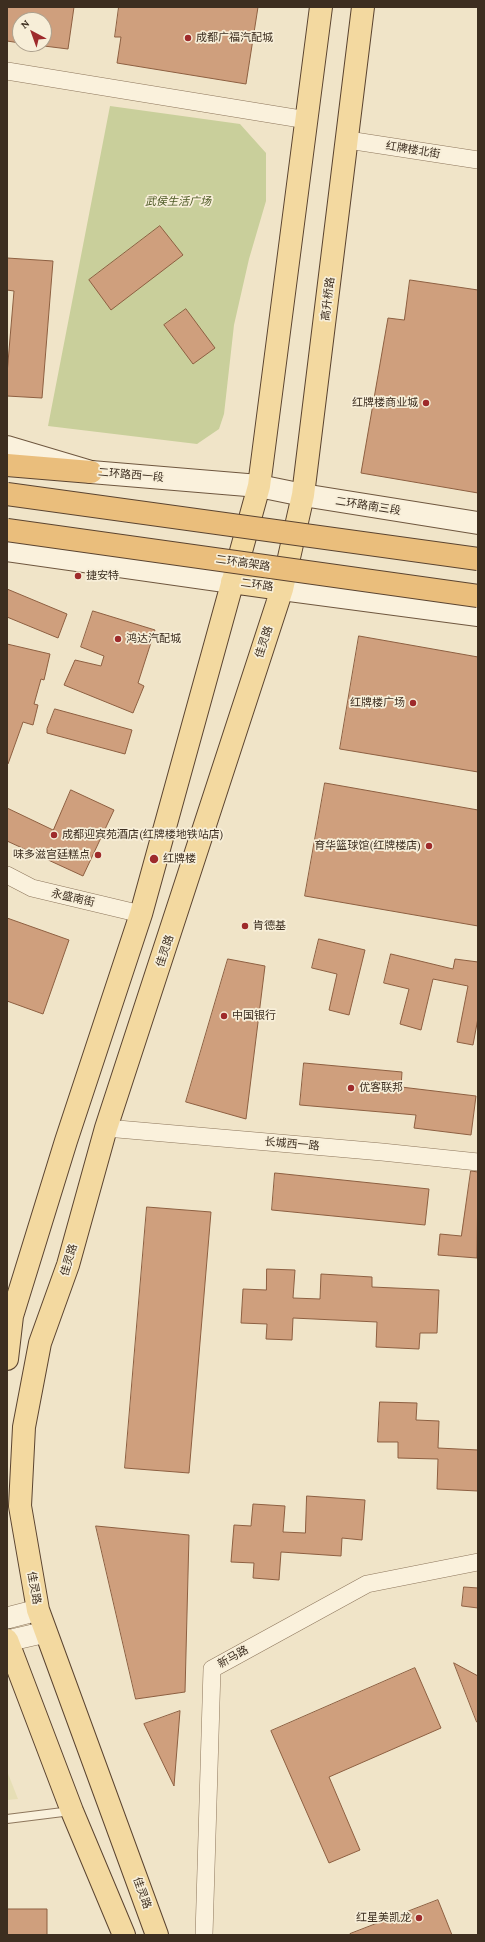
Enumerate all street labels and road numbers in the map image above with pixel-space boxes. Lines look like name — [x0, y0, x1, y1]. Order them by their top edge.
street label: 红牌楼北街 — [385, 139, 441, 161]
street label: 高升桥路 — [319, 276, 337, 322]
street label: 二环路西一段 — [98, 466, 164, 484]
street label: 二环路南三段 — [334, 494, 402, 518]
street label: 二环高架路 — [215, 553, 271, 573]
street label: 二环路 — [240, 576, 274, 594]
street label: 佳灵路 — [253, 624, 275, 660]
street label: 永盛南街 — [50, 887, 96, 909]
street label: 佳灵路 — [154, 933, 176, 969]
street label: 长城西一路 — [264, 1135, 320, 1153]
street label: 佳灵路 — [58, 1242, 80, 1278]
street label: 佳灵路 — [25, 1571, 43, 1605]
street label: 新马路 — [215, 1643, 251, 1671]
street label: 佳灵路 — [130, 1875, 154, 1911]

